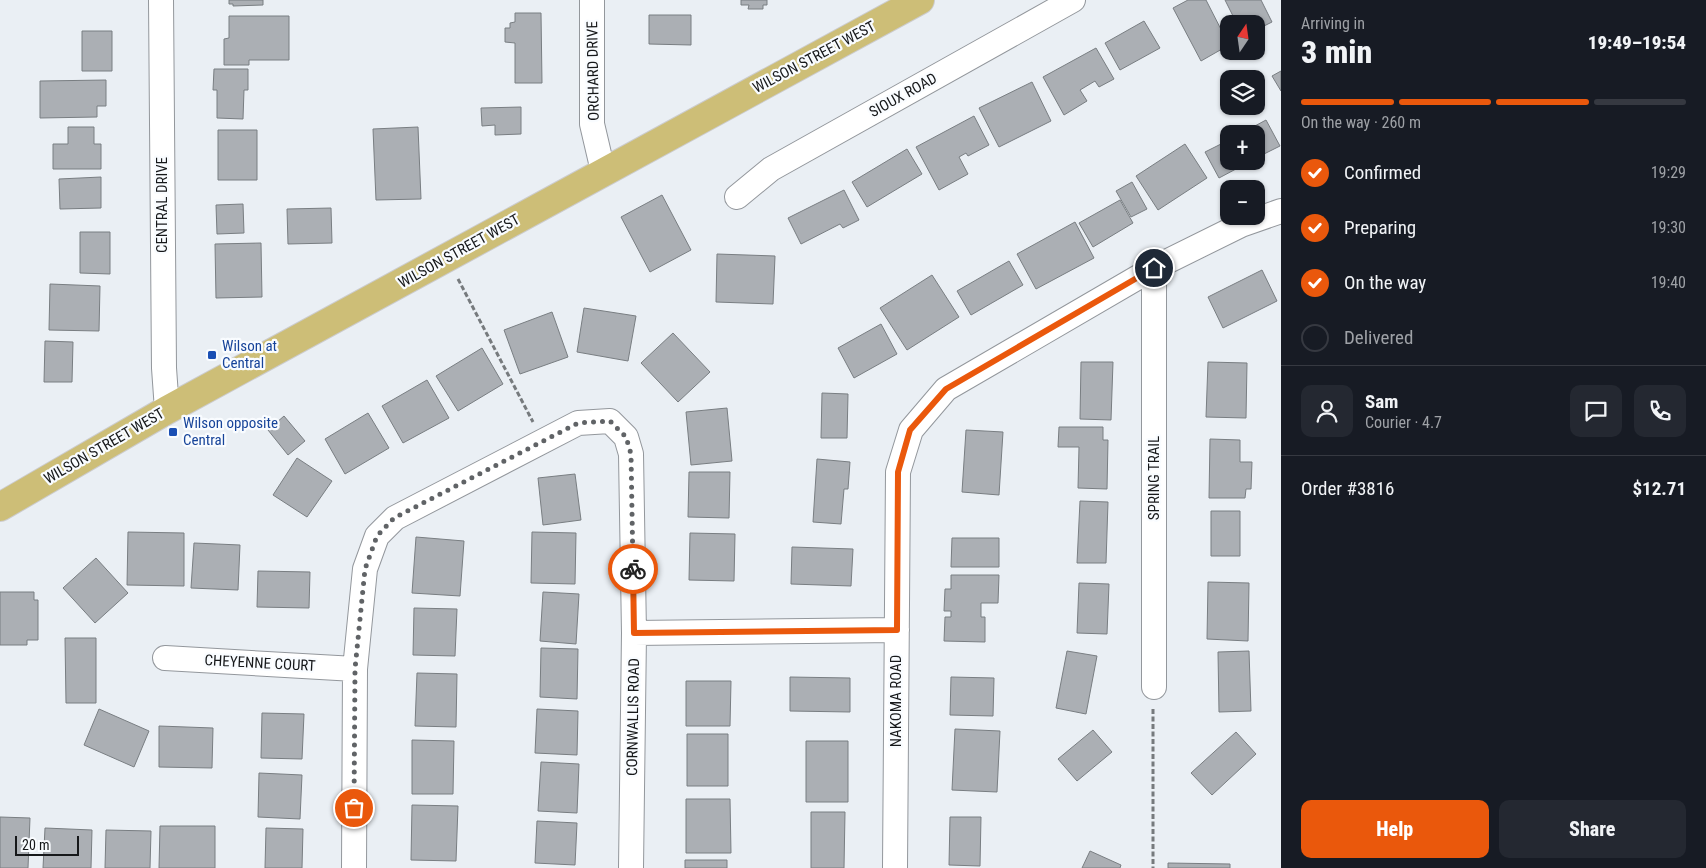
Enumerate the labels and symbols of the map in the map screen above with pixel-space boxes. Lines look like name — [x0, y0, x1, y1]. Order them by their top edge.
north arrow — [1220, 15, 1265, 60]
street label: WILSON STREET WEST — [750, 17, 878, 97]
street label: ORCHARD DRIVE — [583, 21, 603, 121]
street label: SIOUX ROAD — [866, 69, 940, 121]
street label: CENTRAL DRIVE — [153, 157, 171, 253]
street label: WILSON STREET WEST — [395, 210, 523, 292]
pin — [1133, 247, 1175, 289]
place label: Wilson at Central — [222, 337, 277, 372]
marker: Wilson at Central — [206, 349, 218, 361]
street label: WILSON STREET WEST — [41, 404, 167, 488]
place label: Wilson opposite Central — [183, 414, 278, 449]
marker: Wilson opposite Central — [167, 426, 179, 438]
street label: SPRING TRAIL — [1145, 436, 1163, 520]
courier — [608, 544, 658, 594]
street label: CHEYENNE COURT — [204, 651, 316, 675]
street label: NAKOMA ROAD — [887, 655, 905, 747]
street label: CORNWALLIS ROAD — [623, 658, 643, 776]
pin — [333, 787, 375, 829]
scale bar — [15, 833, 79, 856]

